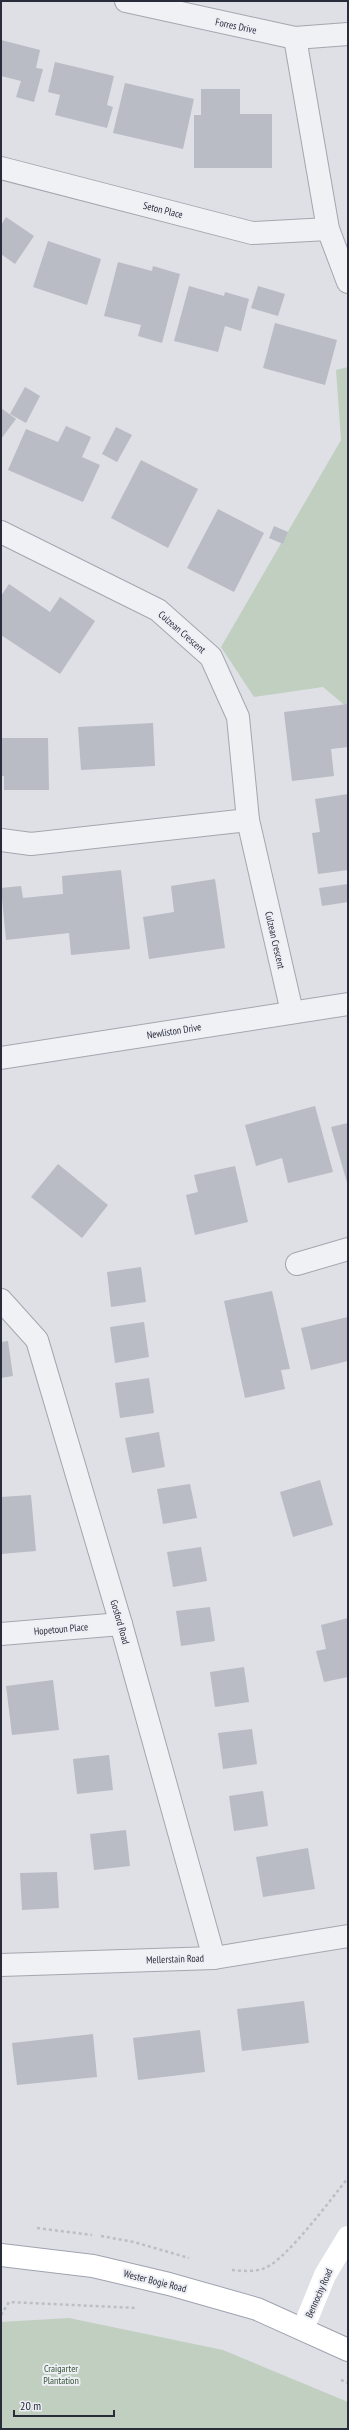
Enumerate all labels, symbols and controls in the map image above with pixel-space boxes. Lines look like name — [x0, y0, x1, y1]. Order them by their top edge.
street label: Forres Drive — [214, 15, 258, 37]
street label: Seton Place — [142, 199, 184, 221]
street label: Culzean Crescent — [156, 608, 209, 656]
street label: Culzean Crescent — [262, 910, 288, 970]
street label: Newliston Drive — [146, 1020, 202, 1042]
street label: Gosford Road — [107, 1598, 133, 1646]
street label: Hopetoun Place — [33, 1620, 89, 1638]
street label: Mellerstain Road — [146, 1951, 204, 1967]
street label: Bennochy Road — [302, 2266, 336, 2320]
street label: Wester Bogie Road — [122, 2267, 188, 2295]
park label: Craigarter Plantation — [43, 2362, 79, 2387]
scale bar — [14, 2392, 114, 2418]
text: 20 m — [20, 2398, 41, 2413]

